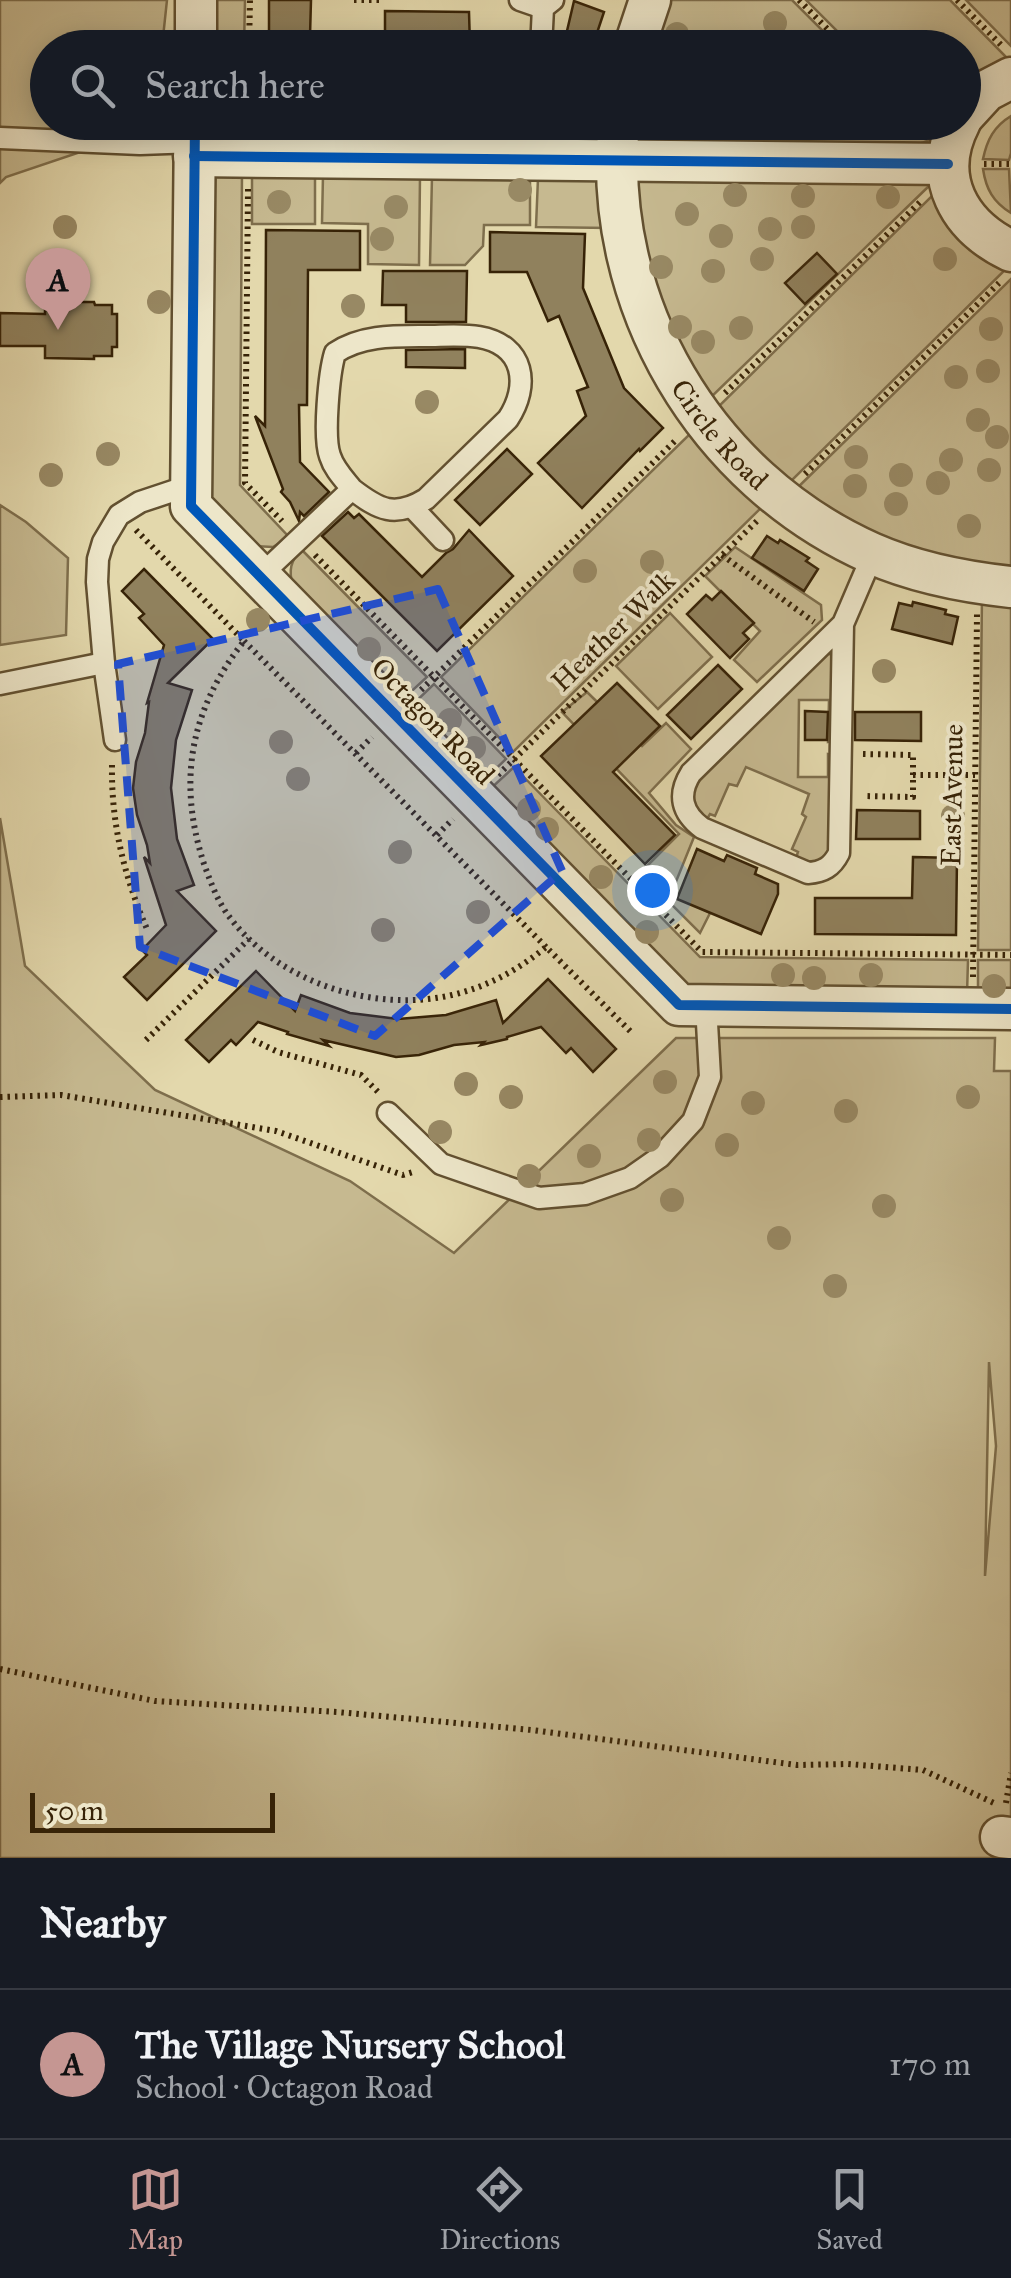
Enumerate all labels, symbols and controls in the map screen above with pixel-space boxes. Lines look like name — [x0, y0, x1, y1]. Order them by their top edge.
search box — [30, 30, 981, 140]
icon: search — [65, 58, 120, 113]
text: Search here — [145, 62, 325, 108]
pin: A — [26, 248, 90, 330]
street label: Circle Road — [664, 373, 776, 497]
street label: Heather Walk — [544, 563, 682, 699]
street label: Octagon Road — [364, 650, 502, 792]
street label: East Avenue — [933, 724, 971, 866]
your location — [627, 865, 678, 916]
scale bar — [30, 1788, 275, 1832]
text: 50 m — [45, 1793, 104, 1828]
text: Nearby — [40, 1897, 165, 1949]
text: The Village Nursery School — [135, 2022, 565, 2068]
text: A — [62, 2045, 83, 2084]
text: 170 m — [889, 2045, 971, 2084]
text: School · Octagon Road — [135, 2068, 433, 2107]
tab: Map — [128, 2162, 183, 2257]
tab: Directions — [439, 2162, 560, 2257]
tab: Saved — [816, 2162, 883, 2257]

